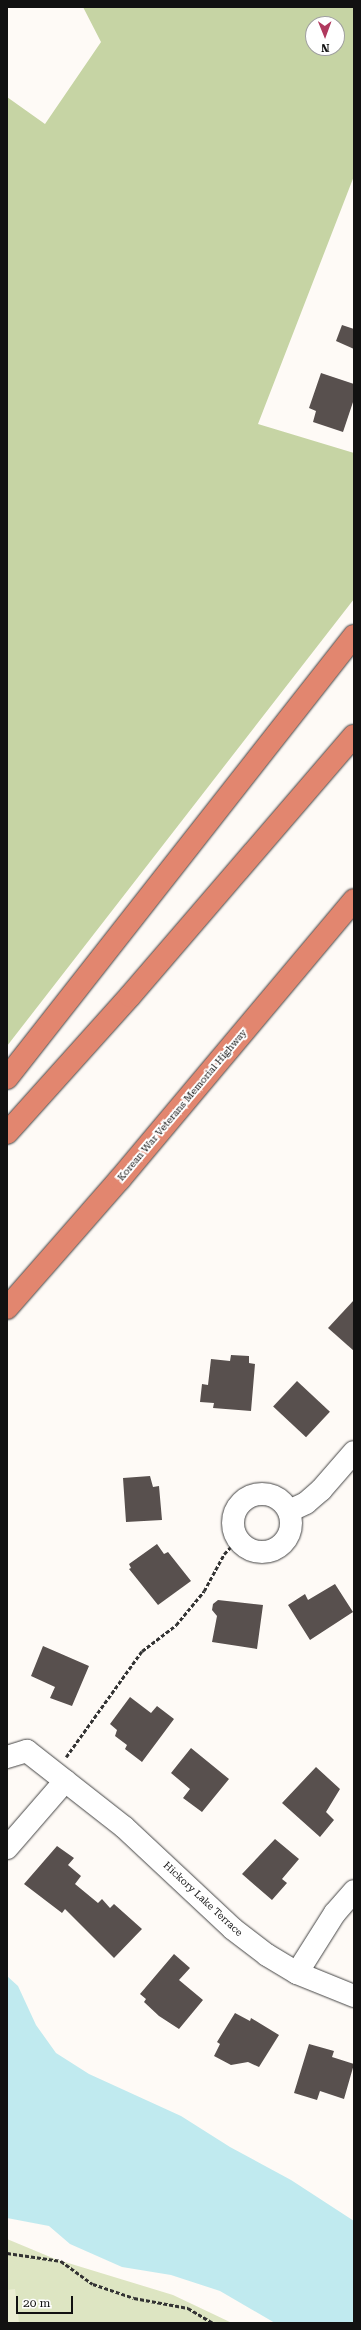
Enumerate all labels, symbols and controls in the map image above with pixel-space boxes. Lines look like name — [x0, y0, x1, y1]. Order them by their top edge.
north arrow — [305, 16, 345, 56]
text: N — [321, 41, 330, 54]
street label: Korean War Veterans Memorial Highway — [115, 1027, 249, 1183]
street label: Hickory Lake Terrace — [161, 1859, 245, 1939]
scale bar — [18, 2288, 75, 2314]
text: 20 m — [23, 2296, 50, 2310]

